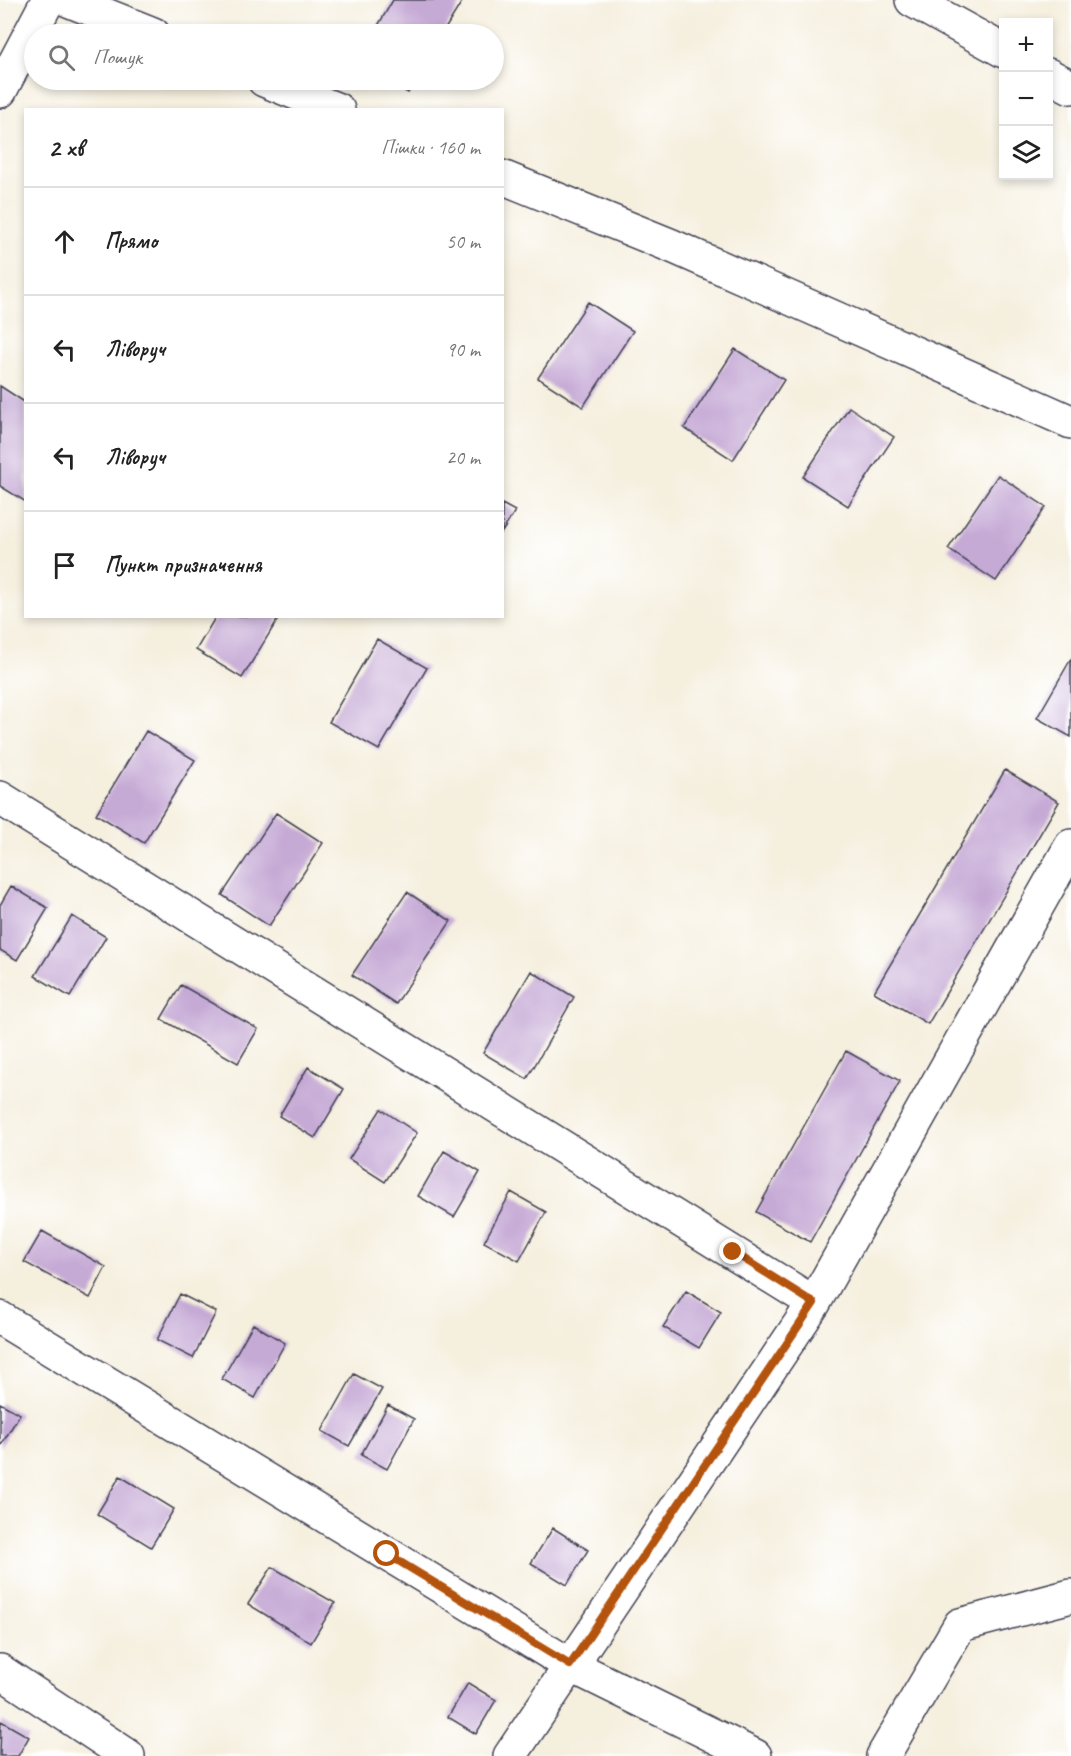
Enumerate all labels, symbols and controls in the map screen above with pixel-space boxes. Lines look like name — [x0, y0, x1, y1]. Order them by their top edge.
map controls — [999, 18, 1053, 180]
button: + — [999, 18, 1053, 72]
search box — [24, 24, 504, 90]
icon: search — [45, 41, 78, 74]
text: Пошук — [93, 43, 142, 71]
button: − — [999, 72, 1053, 126]
button: layers — [999, 126, 1053, 180]
text: 2 хв — [48, 131, 83, 164]
text: Пішки · 160 m — [381, 135, 480, 160]
icon: ahead — [48, 225, 81, 258]
text: Прямо — [105, 227, 157, 255]
text: 50 m — [446, 229, 480, 254]
icon: left — [48, 333, 81, 366]
text: Ліворуч — [105, 335, 165, 363]
text: 90 m — [446, 337, 480, 362]
icon: left — [48, 441, 81, 474]
text: Ліворуч — [105, 443, 165, 471]
text: 20 m — [446, 445, 480, 470]
icon: arrive — [48, 549, 81, 582]
text: Пункт призначення — [105, 551, 262, 579]
route end — [719, 1238, 745, 1264]
route start — [373, 1540, 399, 1566]

